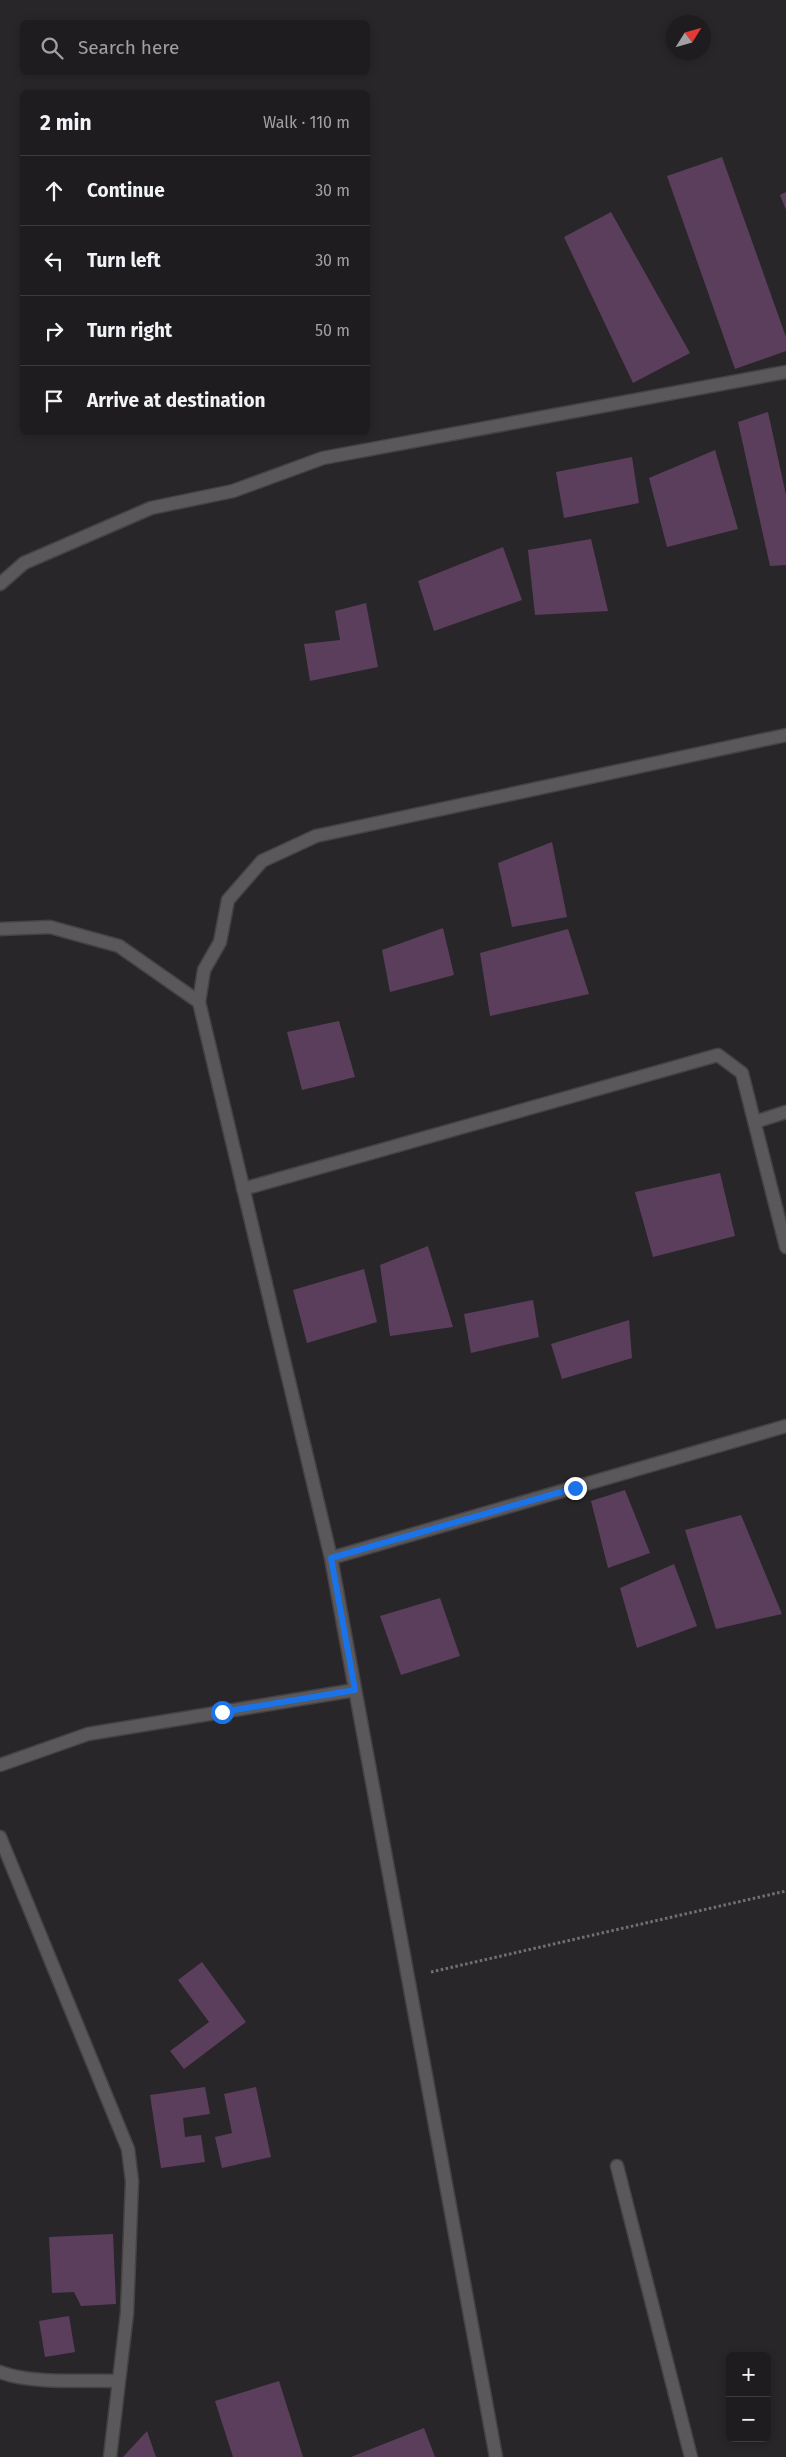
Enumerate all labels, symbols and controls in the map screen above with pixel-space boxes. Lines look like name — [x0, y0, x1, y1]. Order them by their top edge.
north arrow — [666, 15, 711, 60]
search box — [20, 20, 370, 75]
icon: search — [38, 34, 66, 62]
text: Search here — [78, 36, 179, 59]
text: 2 min — [40, 110, 92, 136]
text: Walk · 110 m — [263, 113, 350, 132]
icon: ahead — [40, 177, 68, 205]
text: Continue — [87, 179, 165, 202]
text: 30 m — [315, 181, 350, 200]
icon: left — [40, 247, 68, 275]
text: Turn left — [87, 249, 161, 272]
text: 30 m — [315, 251, 350, 270]
icon: right — [40, 317, 68, 345]
text: Turn right — [87, 319, 172, 342]
text: 50 m — [315, 321, 350, 340]
icon: arrive — [40, 387, 68, 415]
text: Arrive at destination — [87, 389, 266, 412]
route end — [564, 1477, 587, 1500]
route start — [211, 1701, 234, 1724]
map controls — [726, 2352, 771, 2442]
button: + — [726, 2352, 771, 2397]
button: − — [726, 2397, 771, 2442]

